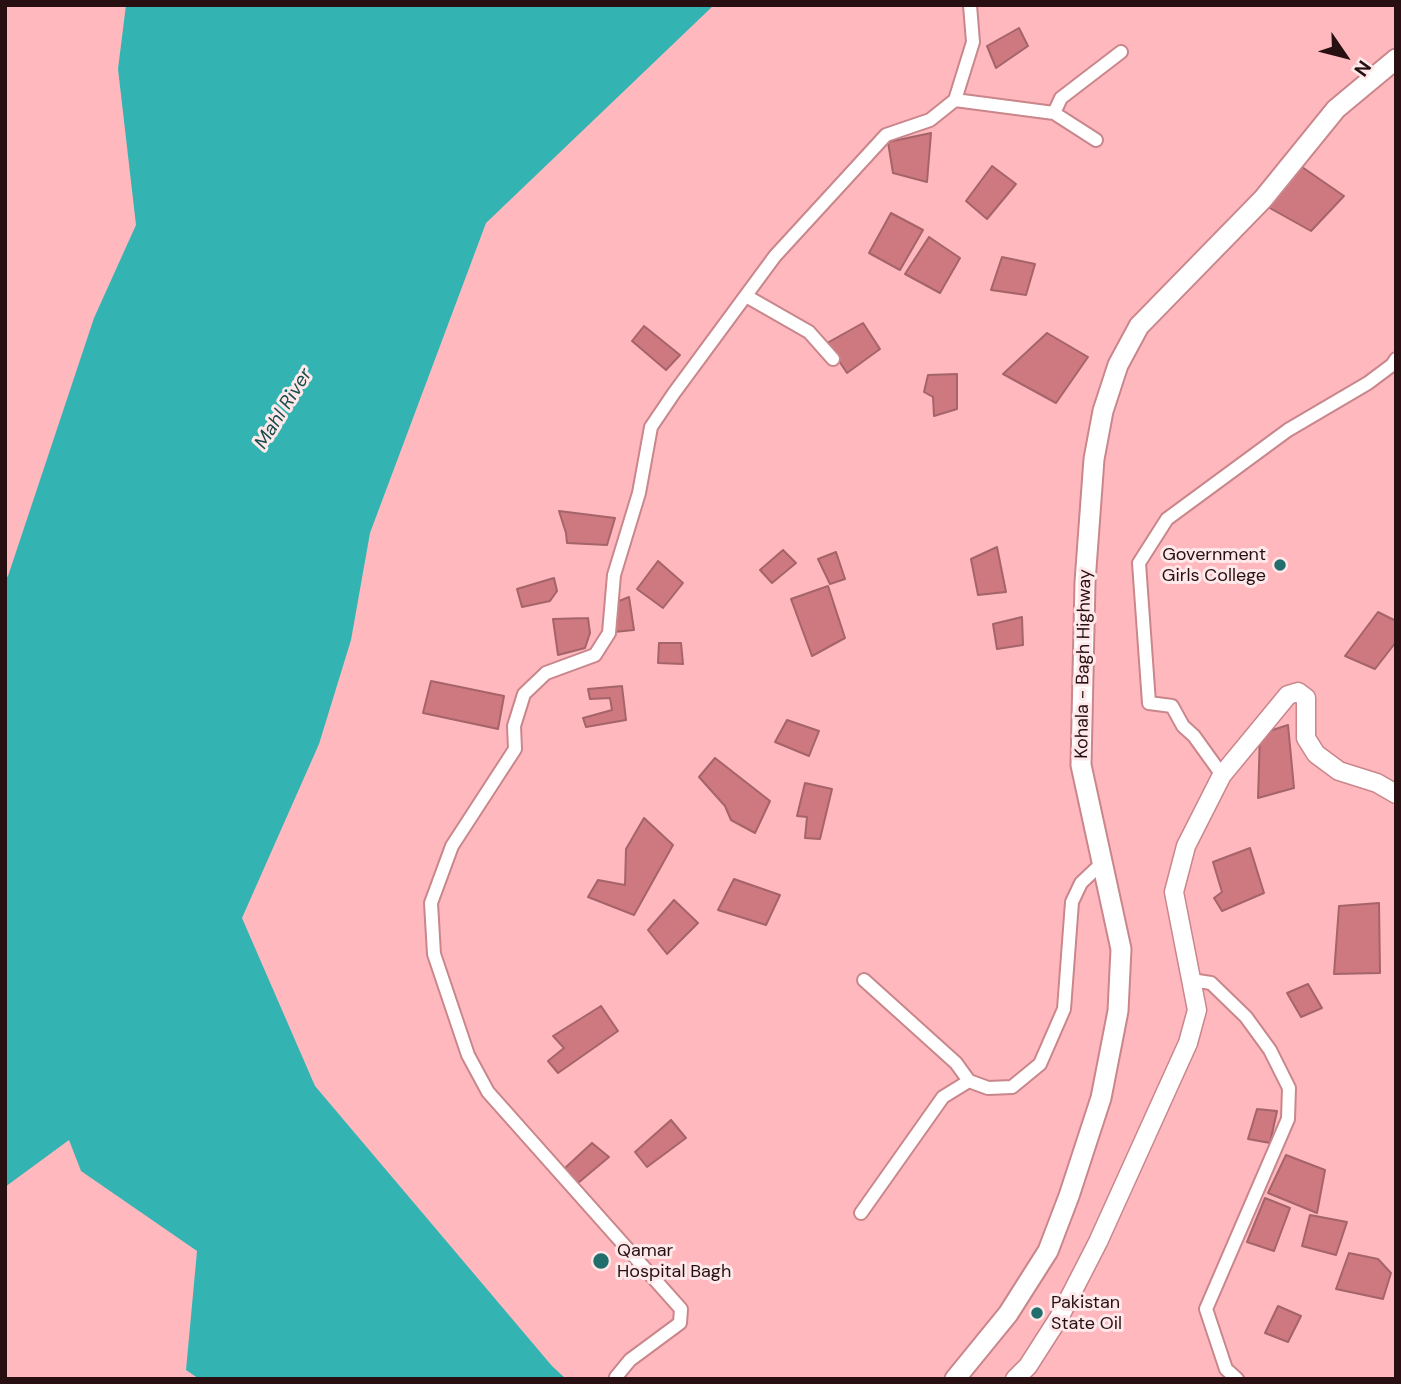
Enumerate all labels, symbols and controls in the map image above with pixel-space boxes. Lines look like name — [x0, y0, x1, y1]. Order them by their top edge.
north arrow — [1310, 21, 1380, 91]
text: N — [1348, 55, 1377, 81]
water label: Mahl River — [250, 364, 318, 454]
place label: Government Girls College — [1162, 544, 1266, 586]
marker: Government Girls College — [1272, 557, 1288, 573]
street label: Kohala - Bagh Highway — [1072, 569, 1096, 759]
place label: Qamar Hospital Bagh — [617, 1240, 731, 1282]
marker: Qamar Hospital Bagh — [591, 1251, 611, 1271]
place label: Pakistan State Oil — [1051, 1292, 1122, 1334]
marker: Pakistan State Oil — [1029, 1305, 1045, 1321]

